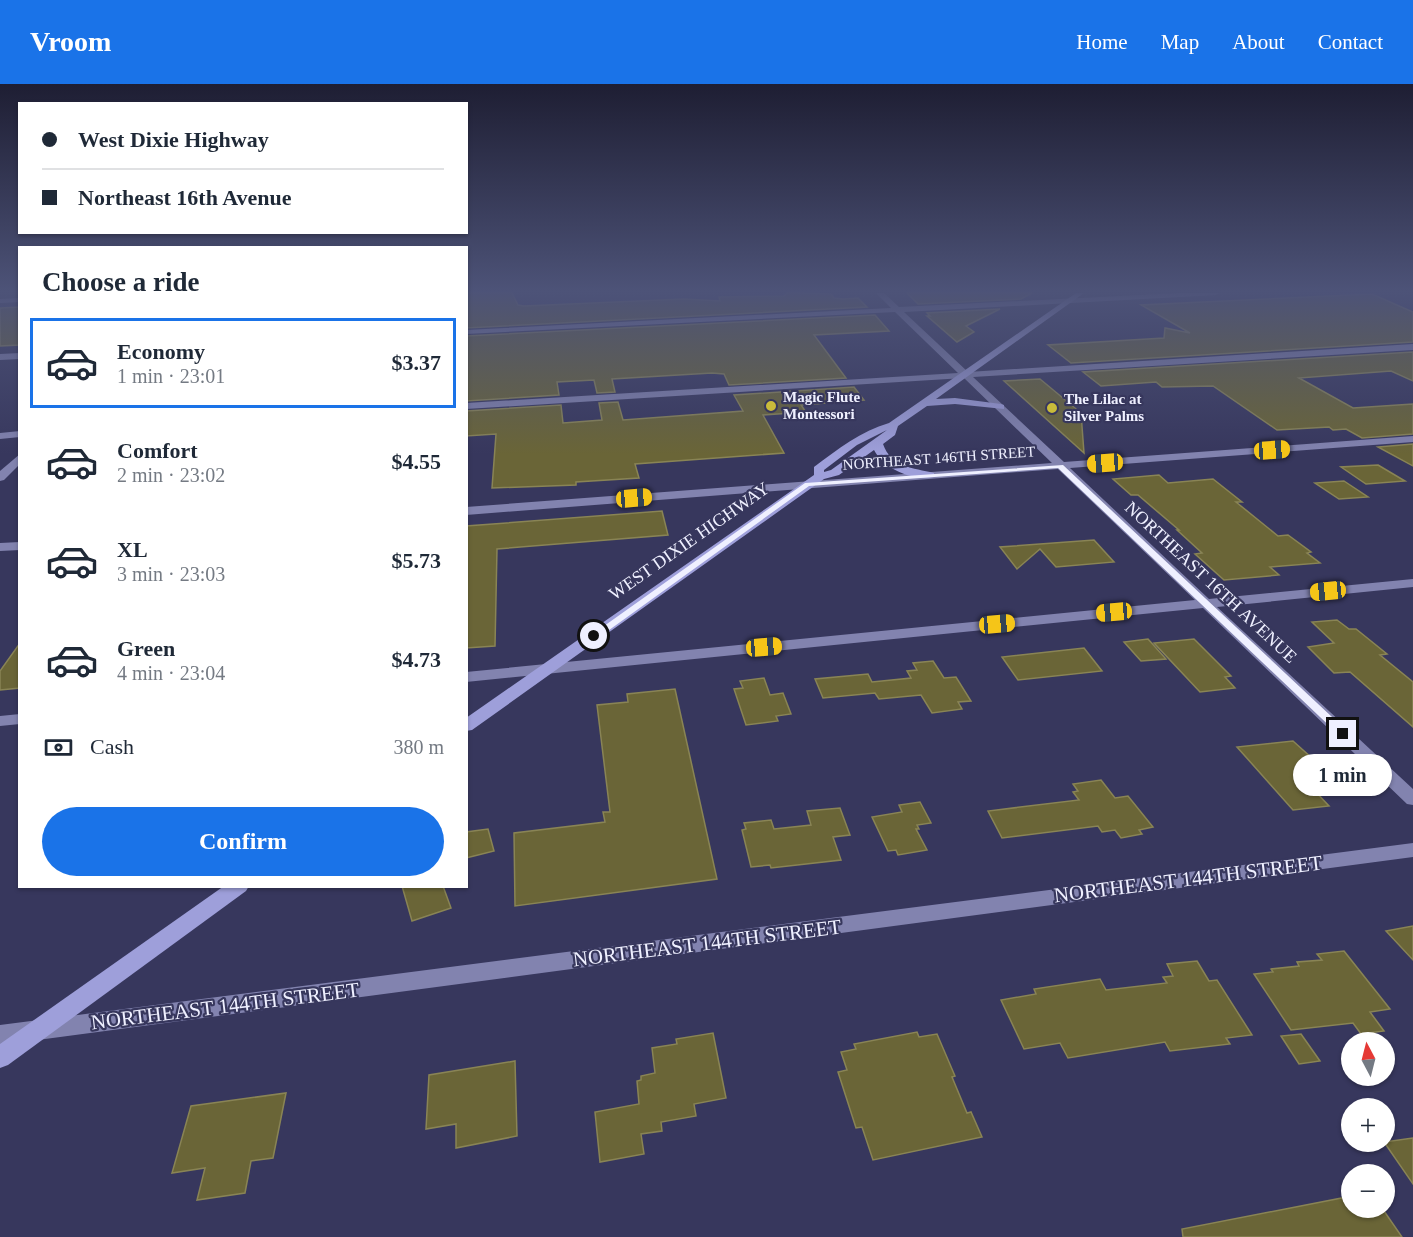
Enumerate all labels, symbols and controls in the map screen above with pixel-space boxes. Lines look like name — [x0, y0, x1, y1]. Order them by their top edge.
text: Vroom — [30, 26, 111, 57]
text: Home — [1076, 30, 1128, 54]
text: Map — [1161, 30, 1199, 54]
text: About — [1232, 30, 1285, 54]
text: Contact — [1318, 30, 1383, 54]
text: West Dixie Highway — [78, 127, 269, 152]
text: Northeast 16th Avenue — [78, 185, 291, 210]
text: Choose a ride — [42, 267, 200, 297]
icon: car — [45, 336, 99, 390]
text: Economy — [117, 339, 205, 364]
text: $3.37 — [392, 350, 441, 375]
text: 1 min · 23:01 — [117, 365, 225, 387]
place label: Magic Flute Montessori — [783, 389, 860, 422]
place label: The Lilac at Silver Palms — [1064, 391, 1144, 424]
marker: Magic Flute Montessori — [764, 399, 778, 413]
marker: The Lilac at Silver Palms — [1045, 401, 1059, 415]
icon: car — [45, 435, 99, 489]
text: Comfort — [117, 438, 198, 463]
car — [1253, 440, 1291, 460]
street label: NORTHEAST 146TH STREET — [842, 443, 1036, 473]
text: $4.55 — [392, 449, 441, 474]
car — [1086, 453, 1124, 473]
text: 2 min · 23:02 — [117, 464, 225, 486]
street label: WEST DIXIE HIGHWAY — [605, 478, 773, 604]
car — [615, 487, 653, 509]
street label: NORTHEAST 16TH AVENUE — [1121, 497, 1301, 667]
icon: car — [45, 534, 99, 588]
text: XL — [117, 537, 148, 562]
text: $5.73 — [392, 548, 441, 573]
text: 3 min · 23:03 — [117, 563, 225, 585]
car — [1309, 580, 1347, 602]
car — [1095, 601, 1133, 623]
car — [978, 613, 1016, 635]
route start — [580, 622, 607, 649]
icon: car — [45, 633, 99, 687]
text: Green — [117, 636, 175, 661]
car — [745, 636, 783, 658]
text: $4.73 — [392, 647, 441, 672]
text: 4 min · 23:04 — [117, 662, 225, 684]
route end — [1329, 720, 1356, 747]
icon: cash — [42, 731, 75, 764]
text: Cash — [90, 734, 134, 759]
text: 380 m — [393, 736, 444, 758]
callout: 1 min — [1294, 755, 1392, 797]
text: 1 min — [1318, 764, 1367, 786]
button: Confirm — [42, 807, 444, 876]
street label: NORTHEAST 144TH STREET — [1052, 851, 1324, 907]
street label: NORTHEAST 144TH STREET — [571, 915, 843, 971]
street label: NORTHEAST 144TH STREET — [89, 978, 361, 1034]
north arrow — [1341, 1032, 1395, 1086]
map controls — [1341, 1032, 1395, 1218]
button: + — [1341, 1098, 1395, 1152]
button: − — [1341, 1164, 1395, 1218]

